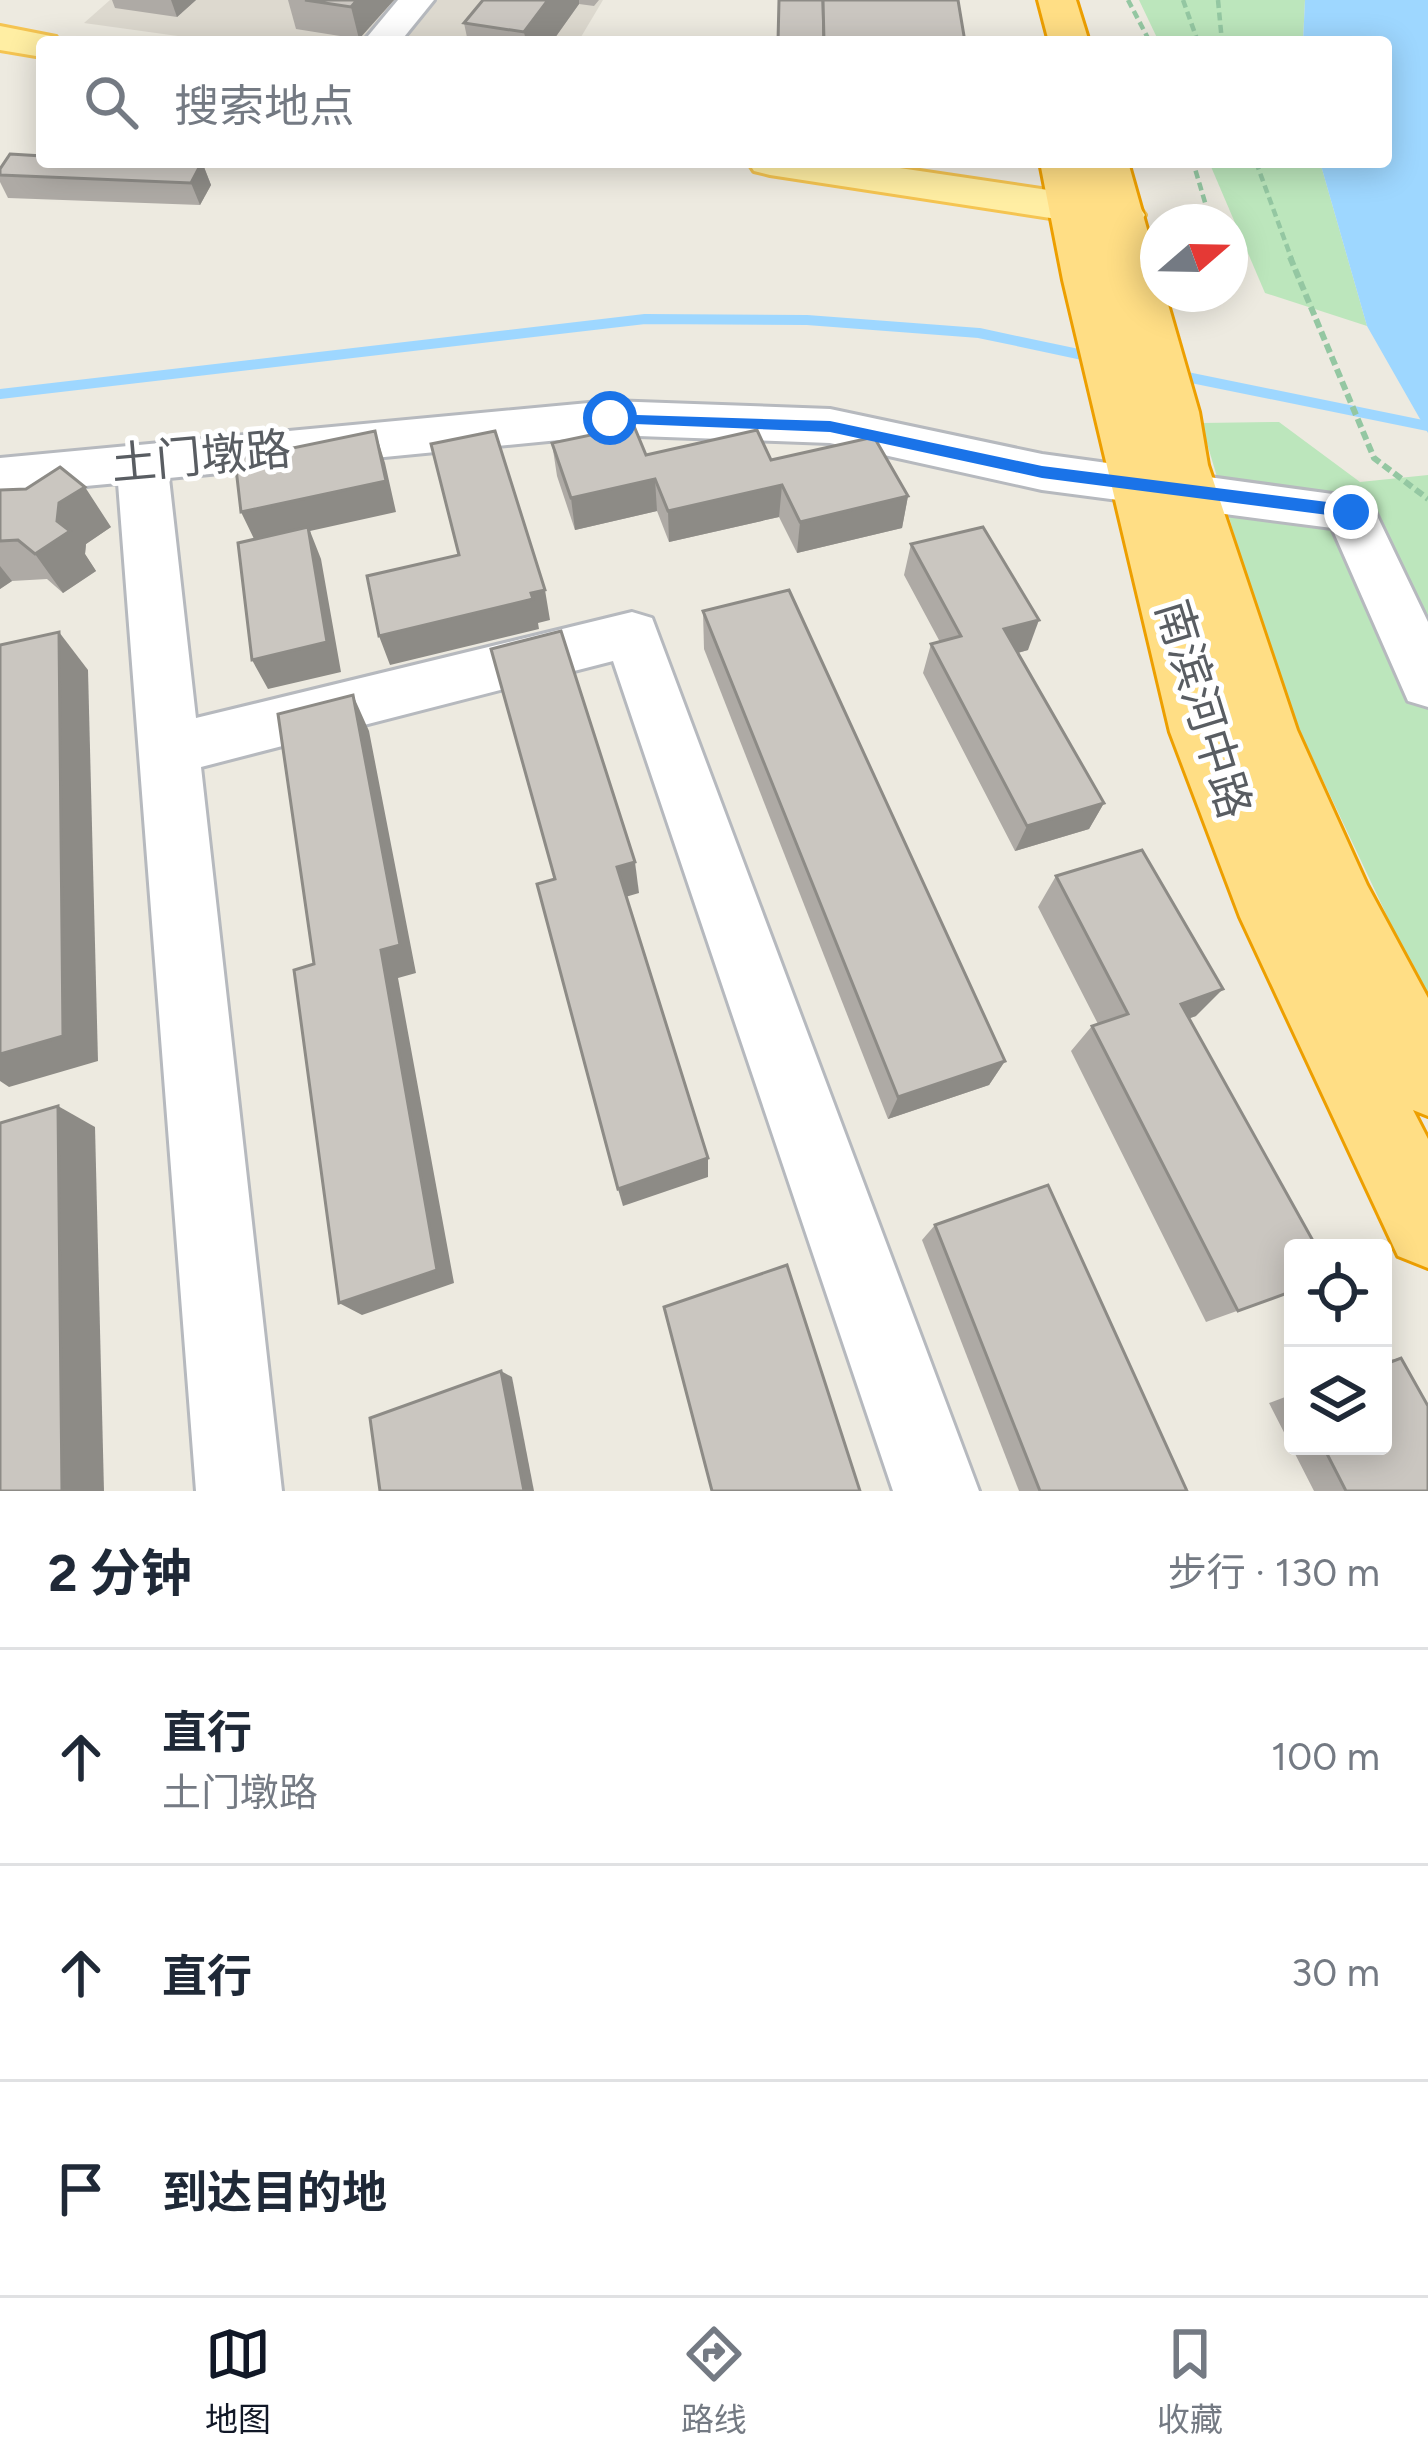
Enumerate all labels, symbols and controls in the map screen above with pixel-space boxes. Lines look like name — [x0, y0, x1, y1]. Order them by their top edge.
search box — [36, 36, 1392, 168]
icon: search — [78, 69, 144, 135]
text: 搜索地点 — [174, 79, 354, 133]
north arrow — [1140, 204, 1248, 312]
route start — [583, 391, 637, 445]
street label: 土门墩路 — [109, 421, 293, 491]
route end — [1324, 485, 1378, 539]
street label: 南滨河中路 — [1145, 594, 1263, 824]
map controls — [1284, 1239, 1392, 1455]
button: locate — [1284, 1239, 1392, 1347]
button: layers — [1284, 1347, 1392, 1455]
text: 2 分钟 — [48, 1543, 192, 1604]
text: 步行 · 130 m — [1168, 1549, 1380, 1596]
text: 直行 — [162, 1705, 252, 1759]
icon: ahead — [48, 1724, 114, 1790]
text: 100 m — [1271, 1733, 1380, 1780]
text: 土门墩路 — [162, 1769, 318, 1816]
icon: ahead — [48, 1940, 114, 2006]
text: 直行 — [162, 1949, 252, 2003]
text: 30 m — [1291, 1949, 1380, 1996]
icon: arrive — [48, 2156, 114, 2222]
text: 到达目的地 — [162, 2165, 387, 2219]
tab: 地图 — [205, 2321, 271, 2441]
tab: 路线 — [681, 2321, 747, 2441]
tab: 收藏 — [1157, 2321, 1223, 2441]

